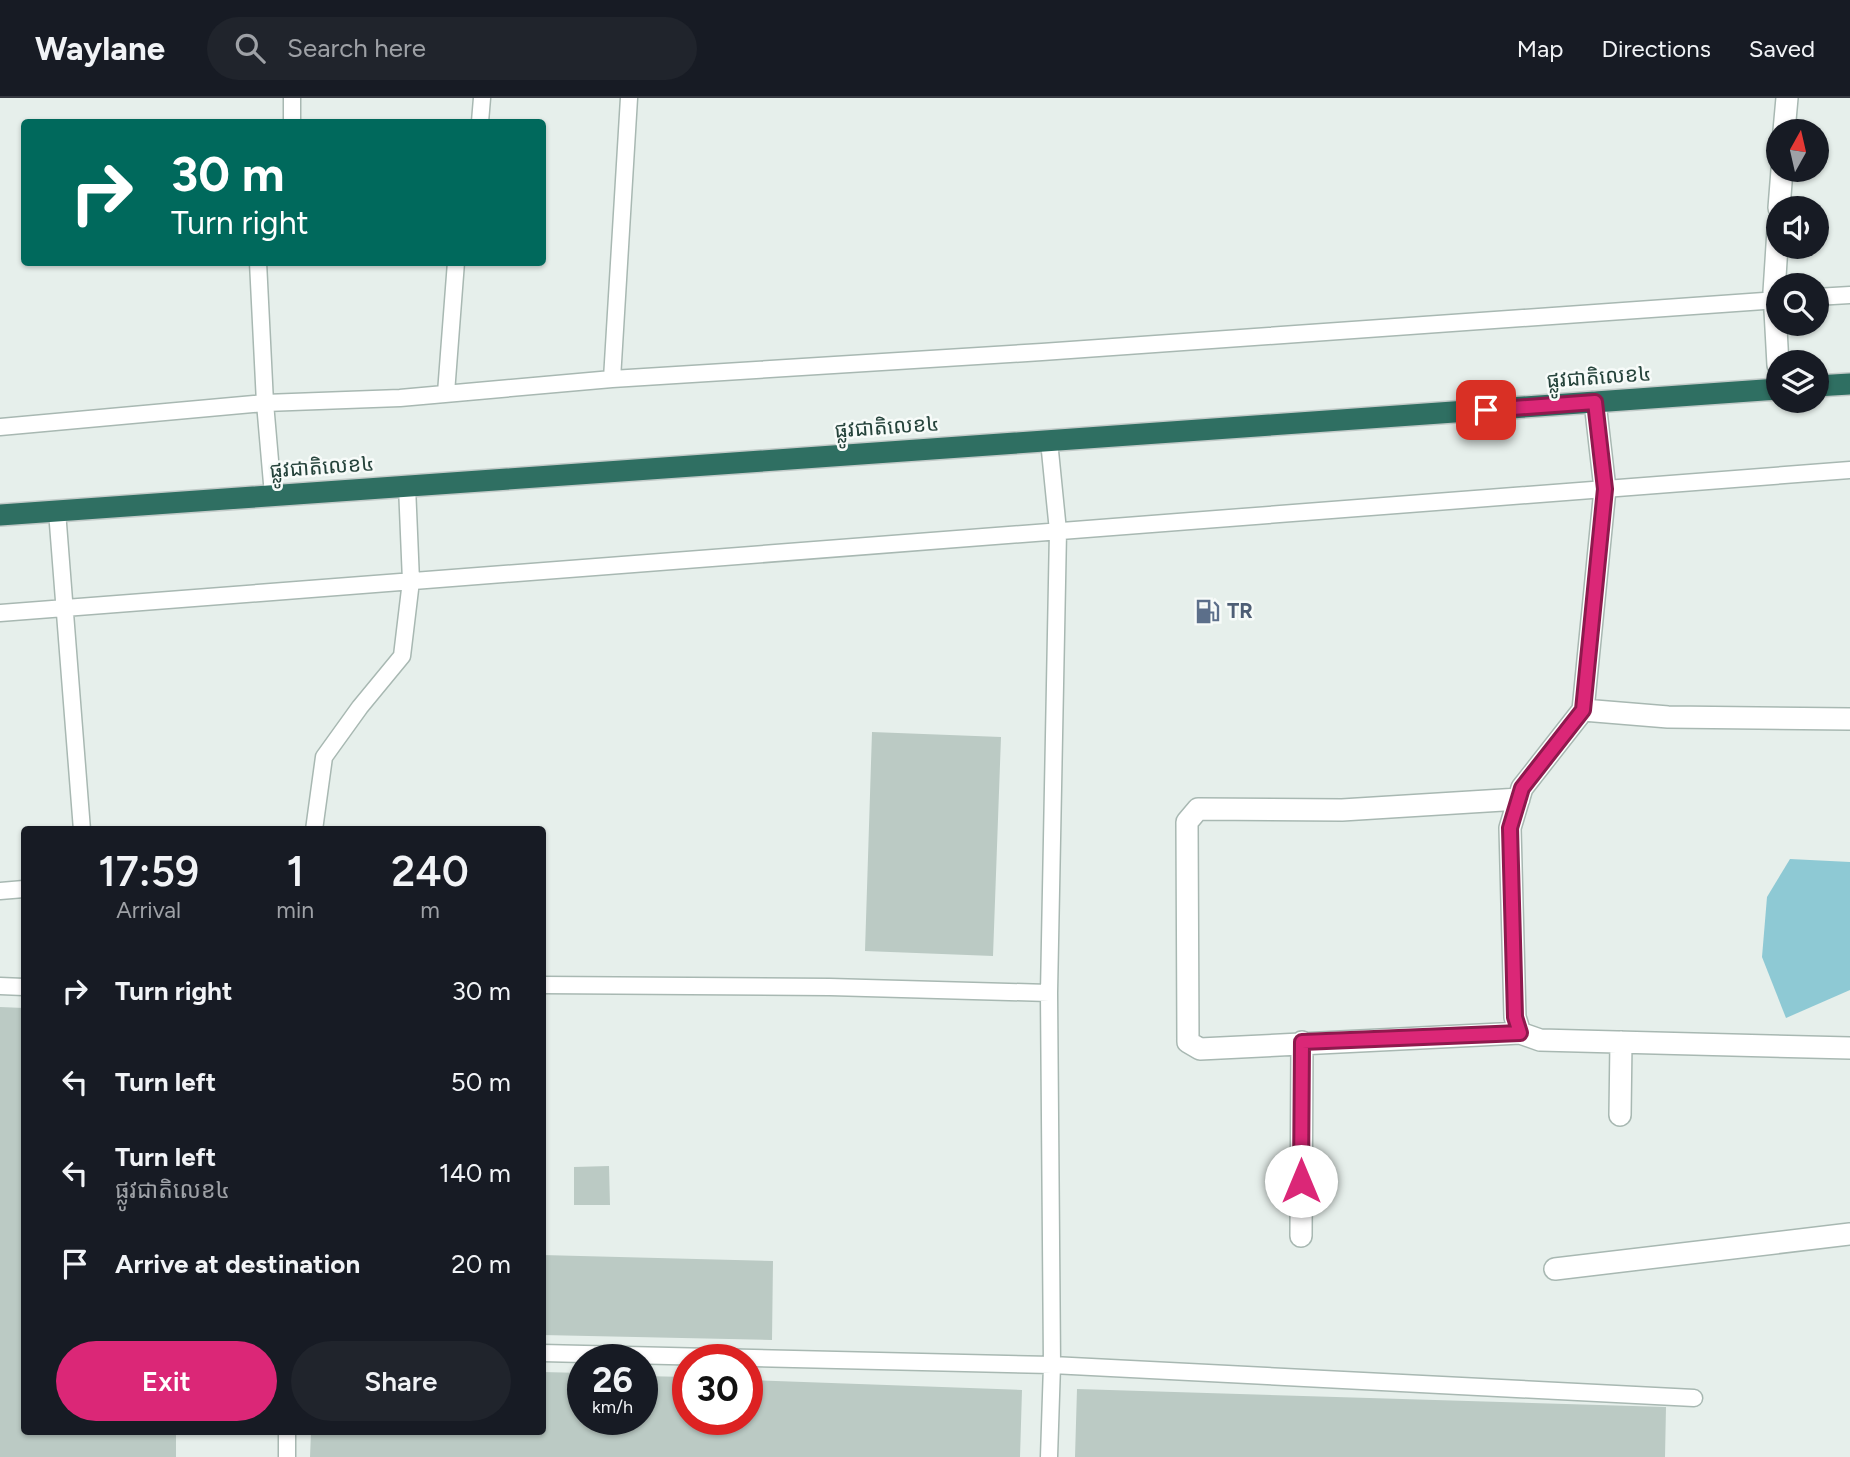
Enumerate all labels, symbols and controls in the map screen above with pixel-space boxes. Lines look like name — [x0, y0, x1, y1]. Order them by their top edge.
search box — [207, 17, 697, 80]
text: Waylane — [35, 29, 165, 68]
icon: search — [231, 29, 269, 67]
text: Search here — [287, 32, 426, 64]
text: Map — [1517, 34, 1563, 63]
text: Directions — [1601, 34, 1711, 63]
text: Saved — [1749, 34, 1815, 63]
north arrow — [1766, 119, 1829, 182]
map controls — [1766, 119, 1829, 413]
text: 30 m — [171, 144, 284, 203]
icon: right — [56, 147, 147, 238]
button: sound — [1766, 196, 1829, 259]
text: Turn right — [171, 204, 309, 242]
button: search — [1766, 273, 1829, 336]
button: layers — [1766, 350, 1829, 413]
street label: ផ្លូវជាតិលេខ៤ — [1546, 360, 1653, 400]
pin — [1456, 380, 1516, 440]
icon: arrive — [1467, 391, 1505, 429]
street label: ផ្លូវជាតិលេខ៤ — [834, 410, 941, 450]
street label: ផ្លូវជាតិលេខ៤ — [269, 450, 376, 490]
fuel station icon: TR — [1193, 597, 1221, 625]
place label: TR — [1227, 598, 1253, 623]
text: 17:59 — [98, 846, 199, 897]
text: 1 — [286, 846, 304, 897]
text: 240 — [391, 846, 469, 897]
text: Arrival — [116, 896, 181, 924]
text: min — [276, 896, 314, 924]
text: m — [420, 896, 440, 924]
icon: right — [56, 972, 94, 1010]
text: Turn right — [115, 975, 232, 1007]
text: 30 m — [452, 975, 511, 1007]
icon: left — [56, 1063, 94, 1101]
text: Turn left — [115, 1066, 216, 1098]
text: 50 m — [451, 1066, 511, 1098]
text: Turn left — [115, 1141, 216, 1173]
position arrow — [1264, 1144, 1338, 1218]
icon: left — [56, 1154, 94, 1192]
text: 140 m — [439, 1157, 511, 1189]
text: ផ្លូវជាតិលេខ៤ — [115, 1176, 230, 1204]
icon: arrive — [56, 1245, 94, 1283]
text: Arrive at destination — [115, 1248, 360, 1280]
text: 20 m — [451, 1248, 511, 1280]
button: Exit — [56, 1341, 277, 1421]
button: Share — [291, 1341, 511, 1421]
speed limit sign: 30 — [672, 1344, 763, 1435]
text: 26 — [592, 1359, 633, 1401]
text: km/h — [592, 1396, 633, 1418]

